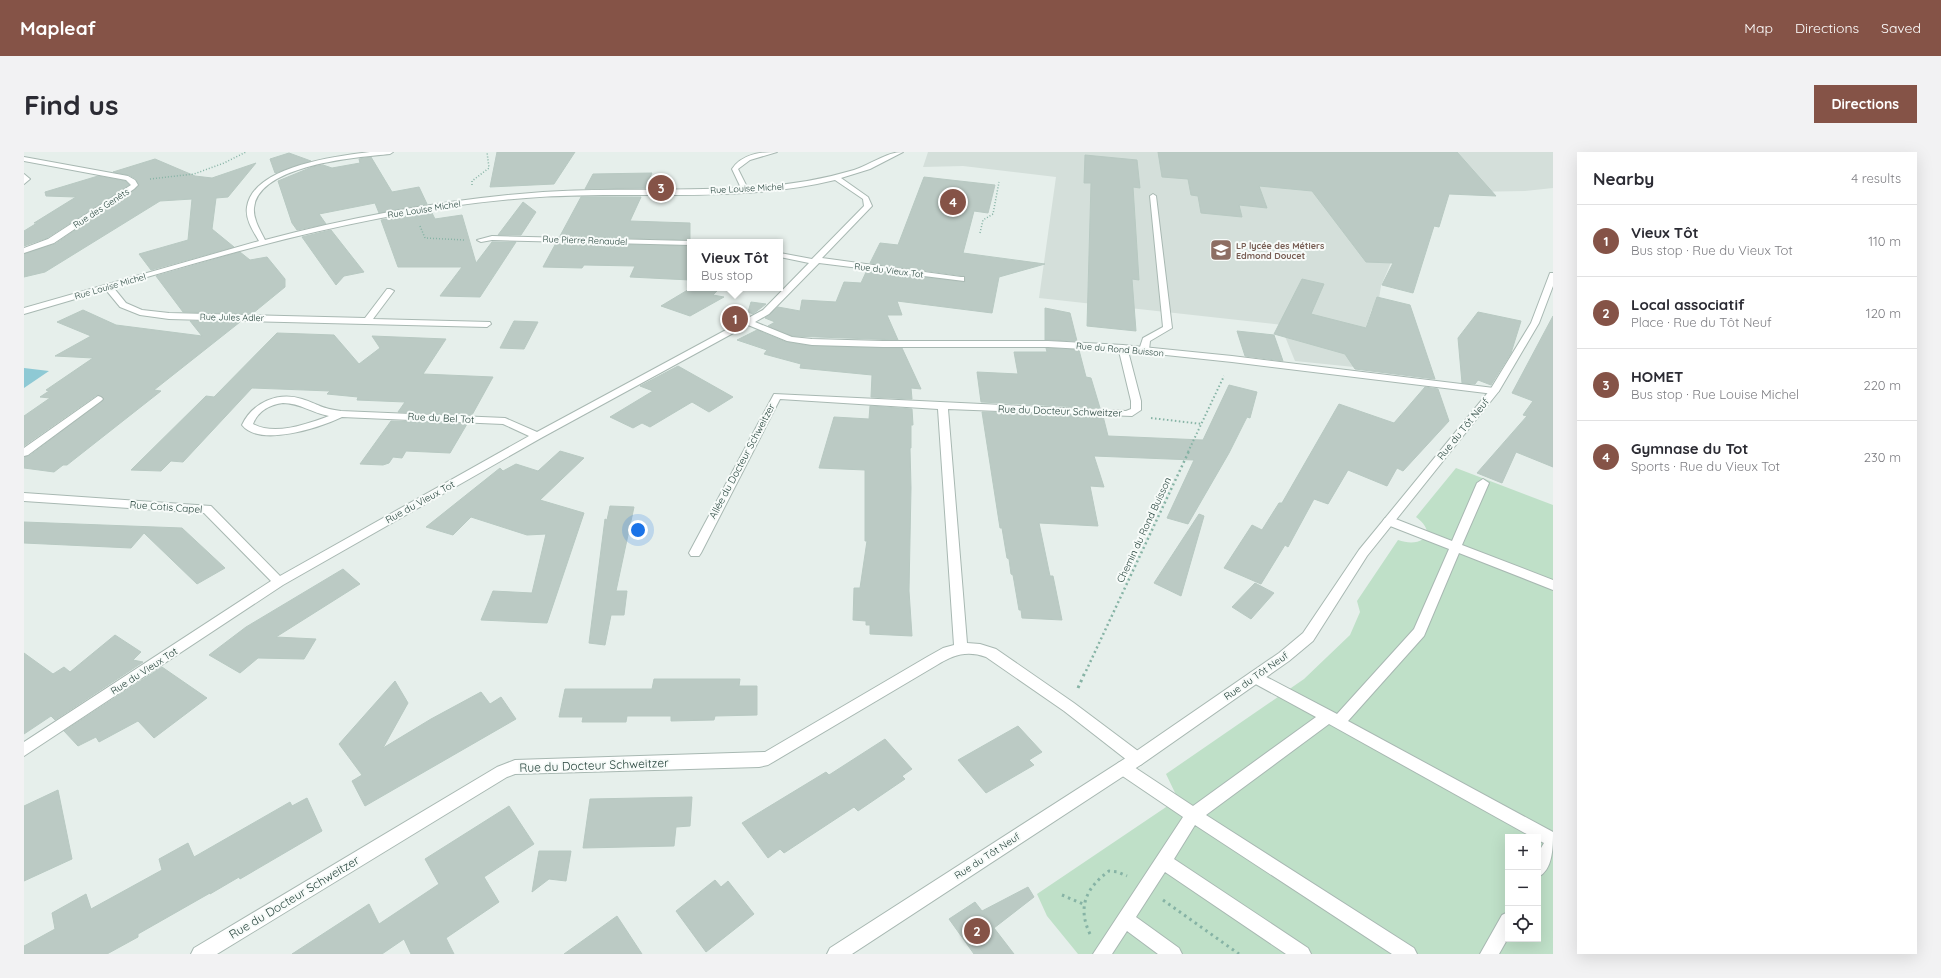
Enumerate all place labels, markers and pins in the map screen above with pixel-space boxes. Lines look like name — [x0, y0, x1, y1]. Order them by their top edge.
pin: 3 — [648, 173, 674, 203]
pin: 4 — [940, 187, 966, 217]
school or university icon: LP lycée des Métiers Edmond Doucet — [1208, 237, 1234, 263]
place label: LP lycée des Métiers Edmond Doucet — [1236, 240, 1325, 261]
pin: 1 — [722, 304, 748, 334]
pin: 2 — [964, 916, 990, 946]

